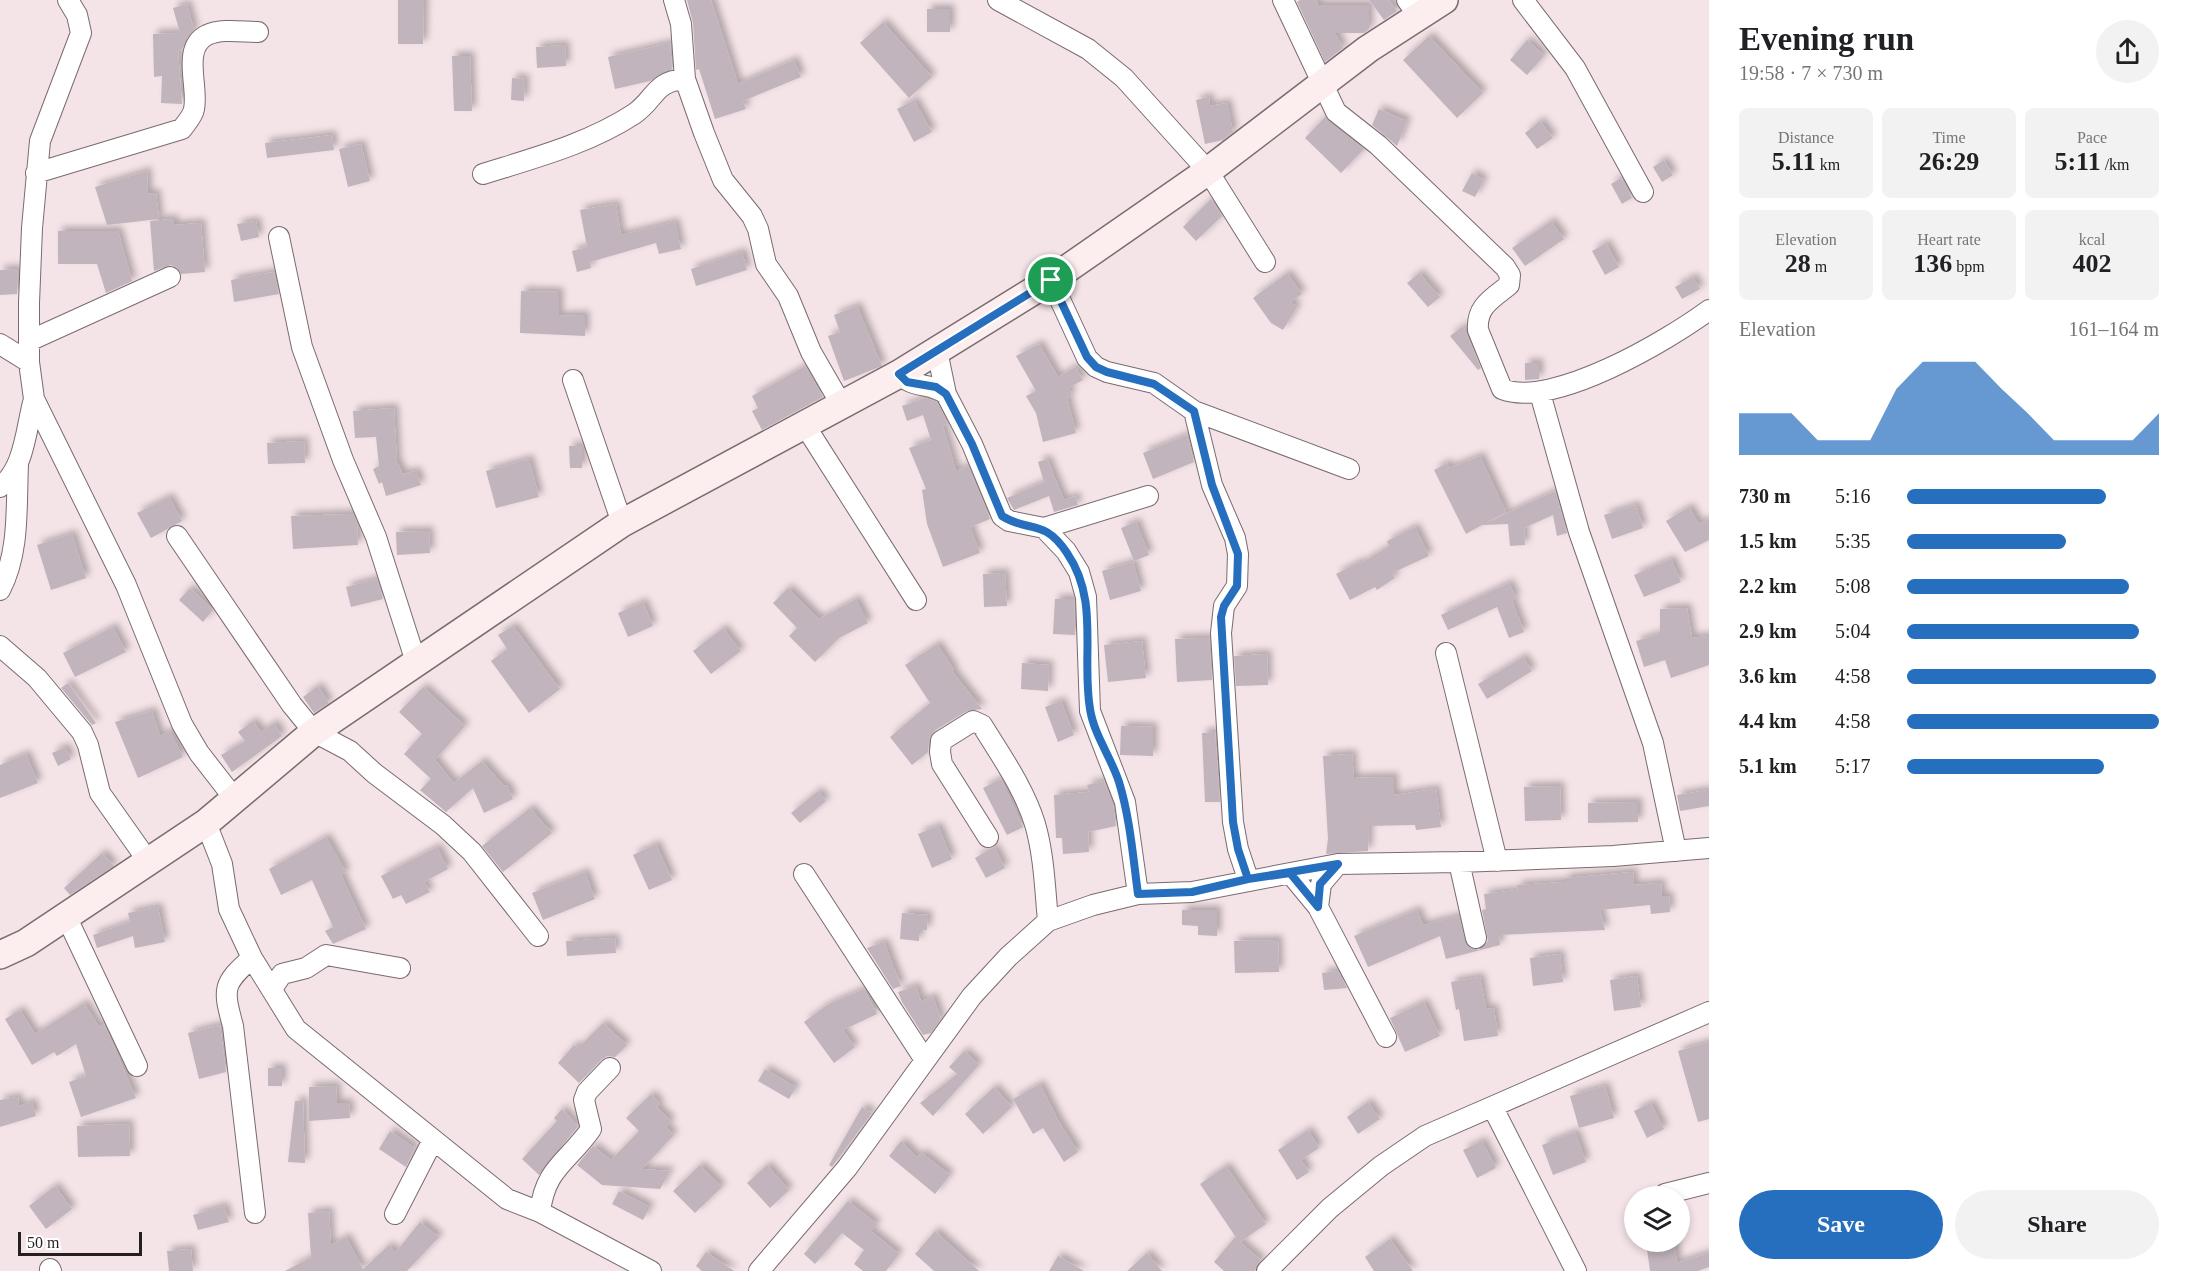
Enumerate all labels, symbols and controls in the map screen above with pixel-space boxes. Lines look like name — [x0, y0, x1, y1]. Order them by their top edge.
button: share — [2096, 20, 2159, 83]
text: Evening run — [1739, 21, 1914, 57]
text: 19:58 · 7 × 730 m — [1739, 62, 1883, 84]
text: Distance — [1778, 129, 1834, 146]
text: Time — [1932, 129, 1966, 146]
text: Pace — [2077, 129, 2107, 146]
text: 5.11 — [1772, 147, 1816, 176]
text: 26:29 — [1919, 147, 1979, 176]
text: 5:11 — [2054, 147, 2101, 176]
text: km — [1816, 156, 1840, 173]
text: /km — [2101, 156, 2130, 173]
text: Elevation — [1775, 231, 1837, 248]
text: Heart rate — [1917, 231, 1981, 248]
text: kcal — [2079, 231, 2105, 248]
text: 28 — [1785, 249, 1811, 278]
text: 136 — [1913, 249, 1952, 278]
text: 402 — [2073, 249, 2112, 278]
pin — [1025, 254, 1076, 305]
text: m — [1811, 258, 1827, 275]
text: bpm — [1952, 258, 1985, 275]
icon: arrive — [1034, 263, 1067, 296]
text: Elevation — [1739, 318, 1816, 340]
text: 161–164 m — [2068, 318, 2159, 340]
text: 730 m — [1739, 485, 1791, 507]
text: 5:16 — [1835, 485, 1871, 507]
text: 1.5 km — [1739, 530, 1797, 552]
text: 5:35 — [1835, 530, 1871, 552]
text: 2.2 km — [1739, 575, 1797, 597]
text: 5:08 — [1835, 575, 1871, 597]
text: 2.9 km — [1739, 620, 1797, 642]
text: 5:04 — [1835, 620, 1871, 642]
text: 3.6 km — [1739, 665, 1797, 687]
text: 4:58 — [1835, 665, 1871, 687]
text: 4.4 km — [1739, 710, 1797, 732]
text: 4:58 — [1835, 710, 1871, 732]
text: 5.1 km — [1739, 755, 1797, 777]
text: 5:17 — [1835, 755, 1871, 777]
map controls — [1624, 1186, 1690, 1252]
button: layers — [1624, 1186, 1690, 1252]
button: Save — [1739, 1190, 1943, 1259]
button: Share — [1955, 1190, 2159, 1259]
scale bar — [18, 1229, 142, 1256]
text: 50 m — [27, 1234, 59, 1251]

